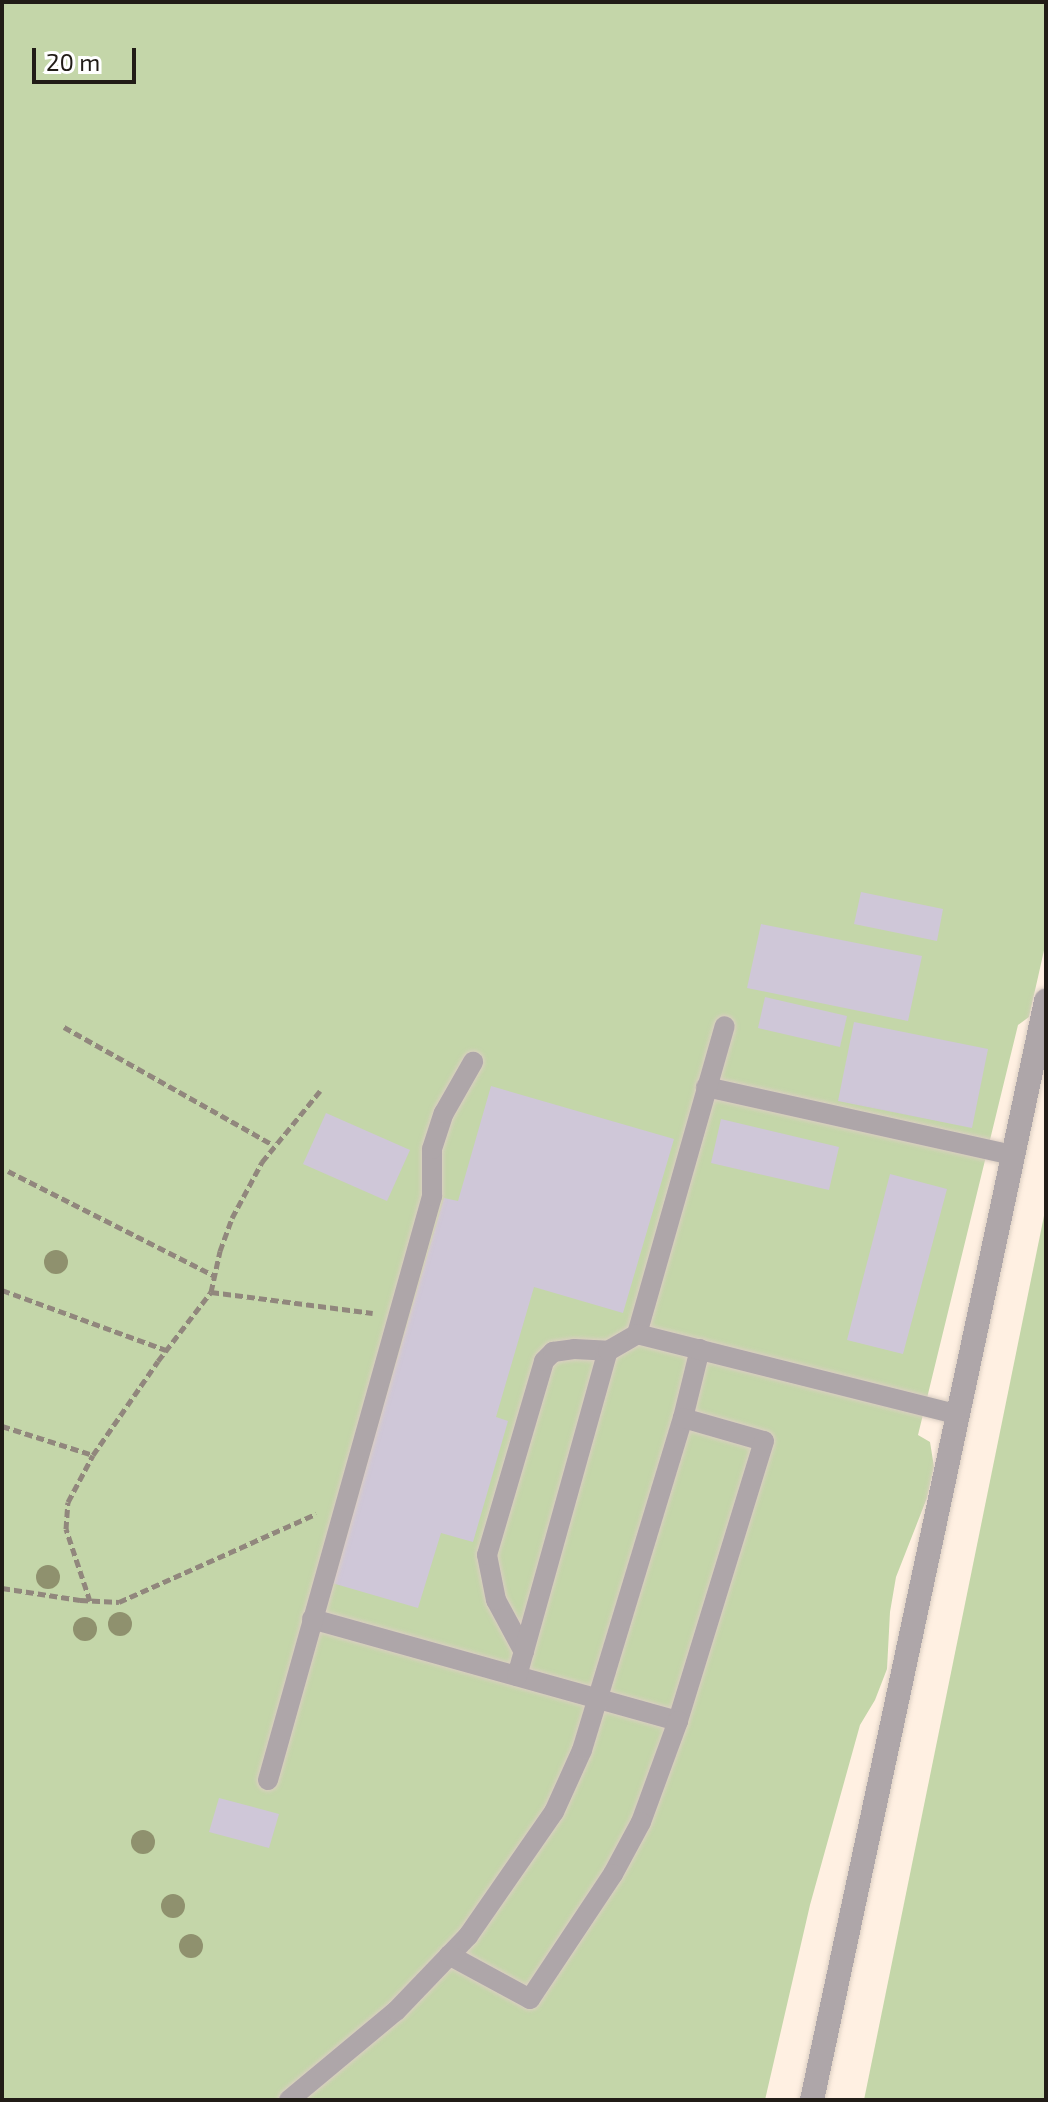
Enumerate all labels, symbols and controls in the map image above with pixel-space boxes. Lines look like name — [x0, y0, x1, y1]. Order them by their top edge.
scale bar — [36, 32, 140, 82]
text: 20 m — [46, 47, 100, 76]

